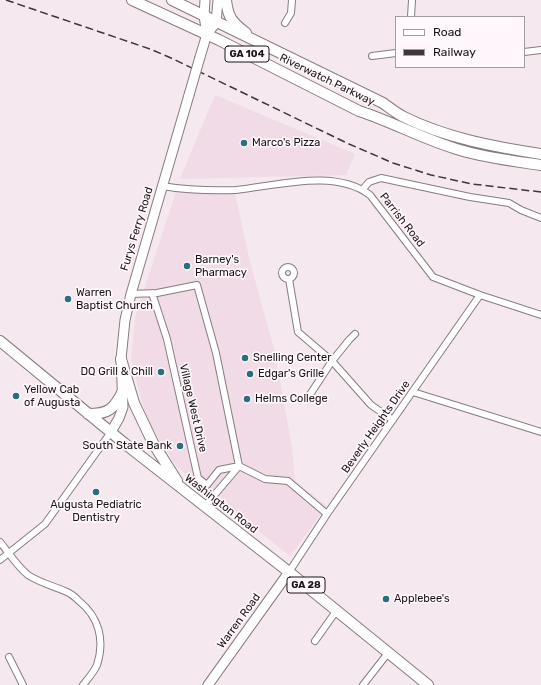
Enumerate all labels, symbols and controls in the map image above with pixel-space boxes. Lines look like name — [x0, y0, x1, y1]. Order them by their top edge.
legend — [395, 16, 525, 68]
text: Road — [433, 25, 461, 39]
text: Railway — [433, 45, 476, 59]
road number: GA 104 — [225, 46, 269, 62]
street label: Riverwatch Parkway — [277, 51, 377, 109]
place label: Marco's Pizza — [252, 136, 320, 150]
marker: Marco's Pizza — [239, 138, 249, 148]
street label: Furys Ferry Road — [118, 185, 156, 273]
street label: Parrish Road — [377, 190, 427, 250]
place label: Barney's Pharmacy — [195, 253, 247, 279]
marker: Barney's Pharmacy — [182, 261, 192, 271]
place label: Warren Baptist Church — [76, 286, 153, 312]
marker: Warren Baptist Church — [63, 294, 73, 304]
place label: Snelling Center — [253, 351, 331, 365]
marker: Snelling Center — [240, 353, 250, 363]
street label: Village West Drive — [176, 362, 210, 454]
place label: DQ Grill & Chill — [81, 365, 153, 379]
marker: DQ Grill & Chill — [156, 367, 166, 377]
place label: Edgar's Grille — [258, 367, 324, 381]
marker: Edgar's Grille — [245, 369, 255, 379]
street label: Beverly Heights Drive — [339, 378, 413, 476]
place label: Yellow Cab of Augusta — [24, 383, 80, 409]
marker: Yellow Cab of Augusta — [11, 391, 21, 401]
place label: Helms College — [255, 392, 328, 406]
marker: Helms College — [242, 394, 252, 404]
place label: South State Bank — [82, 439, 172, 453]
marker: South State Bank — [175, 441, 185, 451]
street label: Washington Road — [182, 471, 260, 537]
marker: Augusta Pediatric Dentistry — [91, 487, 101, 497]
place label: Augusta Pediatric Dentistry — [50, 498, 142, 524]
road number: GA 28 — [287, 577, 325, 593]
street label: Warren Road — [215, 591, 263, 651]
place label: Applebee's — [394, 592, 450, 606]
marker: Applebee's — [381, 594, 391, 604]

